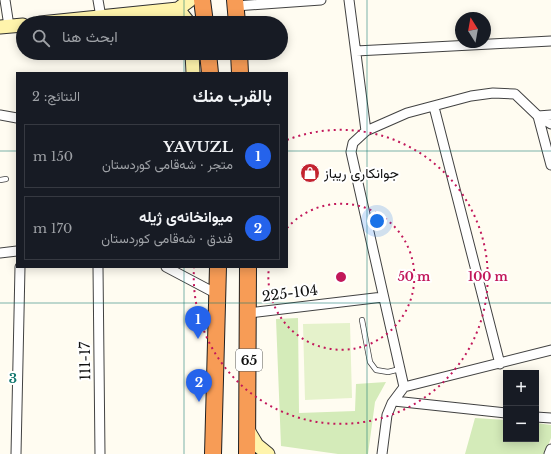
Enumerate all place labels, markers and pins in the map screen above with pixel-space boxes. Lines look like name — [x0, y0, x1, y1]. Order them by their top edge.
shop icon: جوانكارى ريباز — [299, 162, 321, 184]
place label: جوانكارى ريباز — [323, 164, 399, 182]
centre of rings — [334, 270, 348, 284]
pin: 1 — [185, 306, 211, 339]
pin: 2 — [186, 369, 212, 402]

